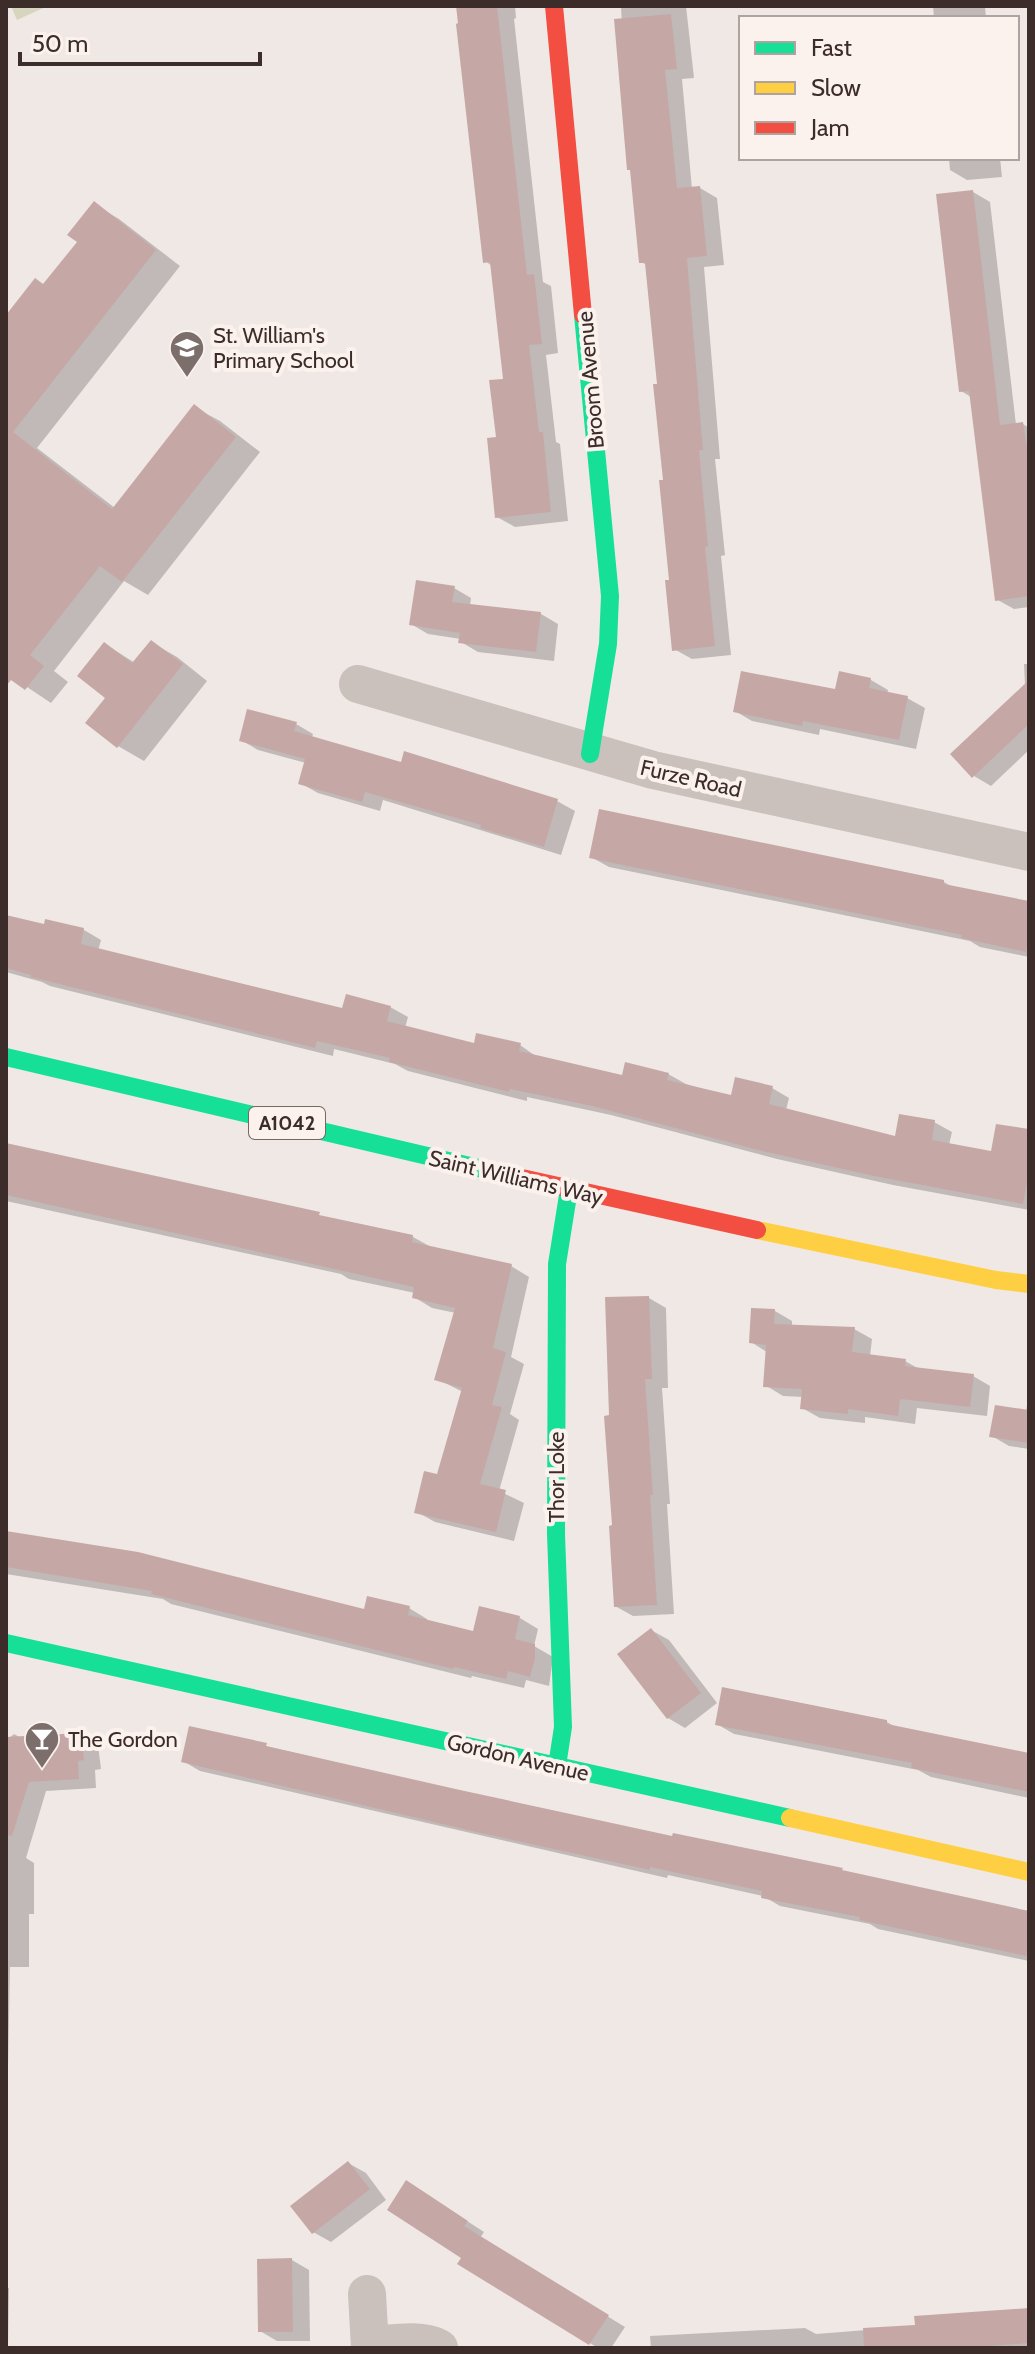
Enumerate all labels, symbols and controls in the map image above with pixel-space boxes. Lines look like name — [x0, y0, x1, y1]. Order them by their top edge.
scale bar — [20, 16, 260, 66]
legend — [739, 16, 1019, 160]
text: 50 m — [32, 29, 88, 58]
text: Fast — [811, 33, 852, 62]
text: Slow — [811, 73, 861, 102]
text: Jam — [810, 113, 849, 142]
street label: Broom Avenue — [571, 310, 610, 450]
place label: St. William's Primary School — [213, 322, 355, 374]
school or university icon: St. William's Primary School — [168, 329, 206, 379]
street label: Furze Road — [638, 754, 744, 803]
road number: A1042 — [249, 1107, 325, 1139]
street label: Saint Williams Way — [426, 1144, 606, 1211]
street label: Thor Loke — [543, 1431, 570, 1523]
bar icon: The Gordon — [23, 1720, 61, 1770]
place label: The Gordon — [68, 1726, 178, 1753]
street label: Gordon Avenue — [444, 1728, 591, 1787]

